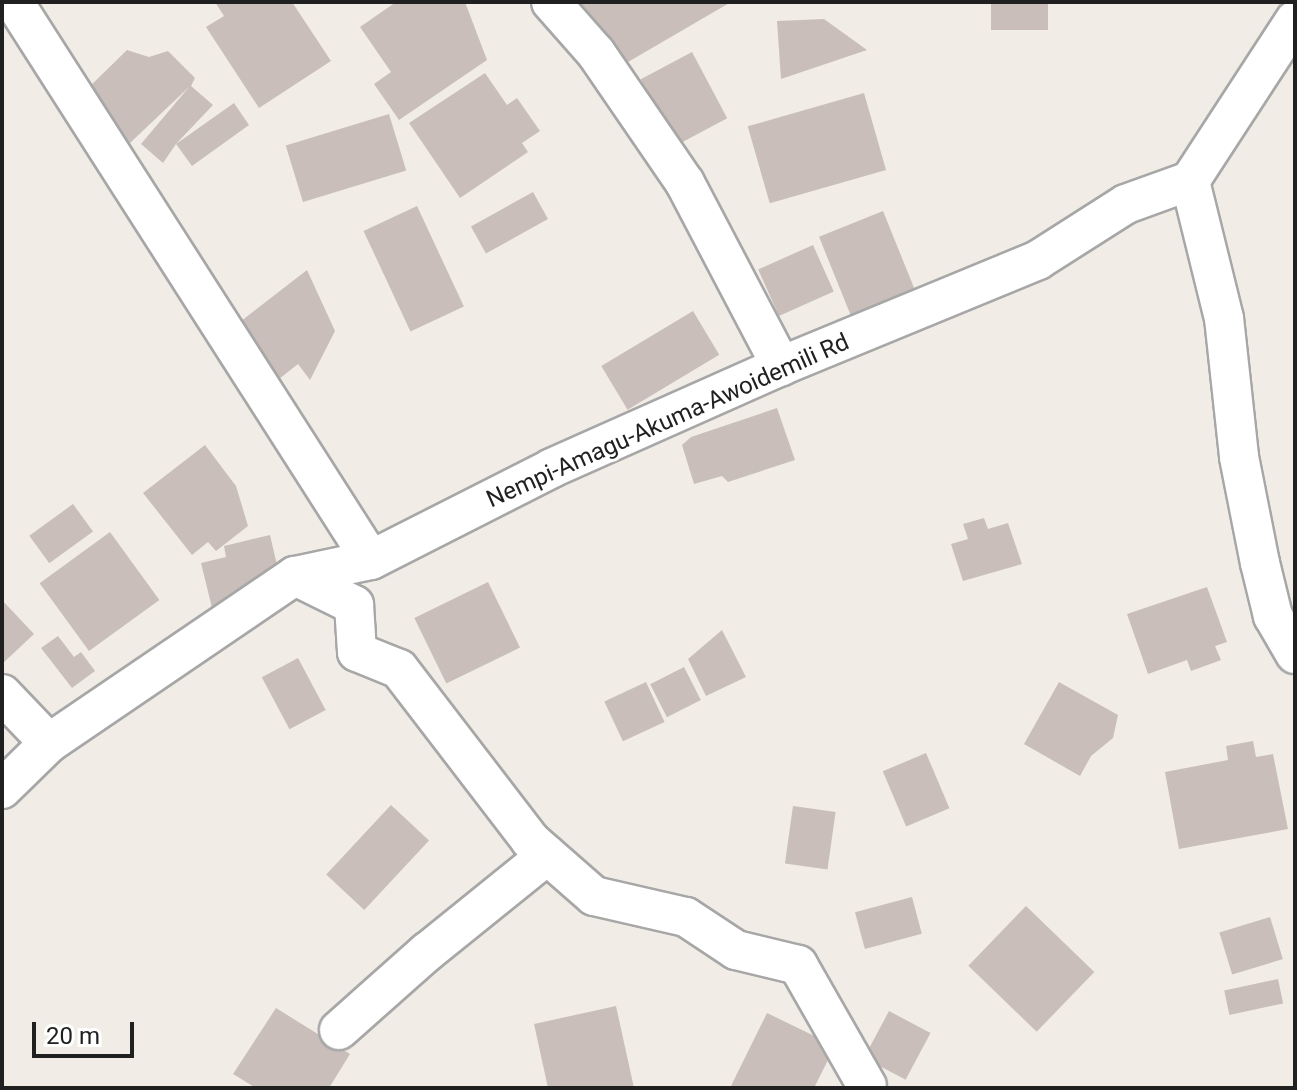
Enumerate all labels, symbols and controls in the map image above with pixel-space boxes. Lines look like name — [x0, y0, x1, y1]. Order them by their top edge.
street label: Nempi-Amagu-Akuma-Awoidemili Rd — [482, 328, 854, 514]
scale bar — [36, 1006, 138, 1056]
text: 20 m — [46, 1022, 100, 1050]

